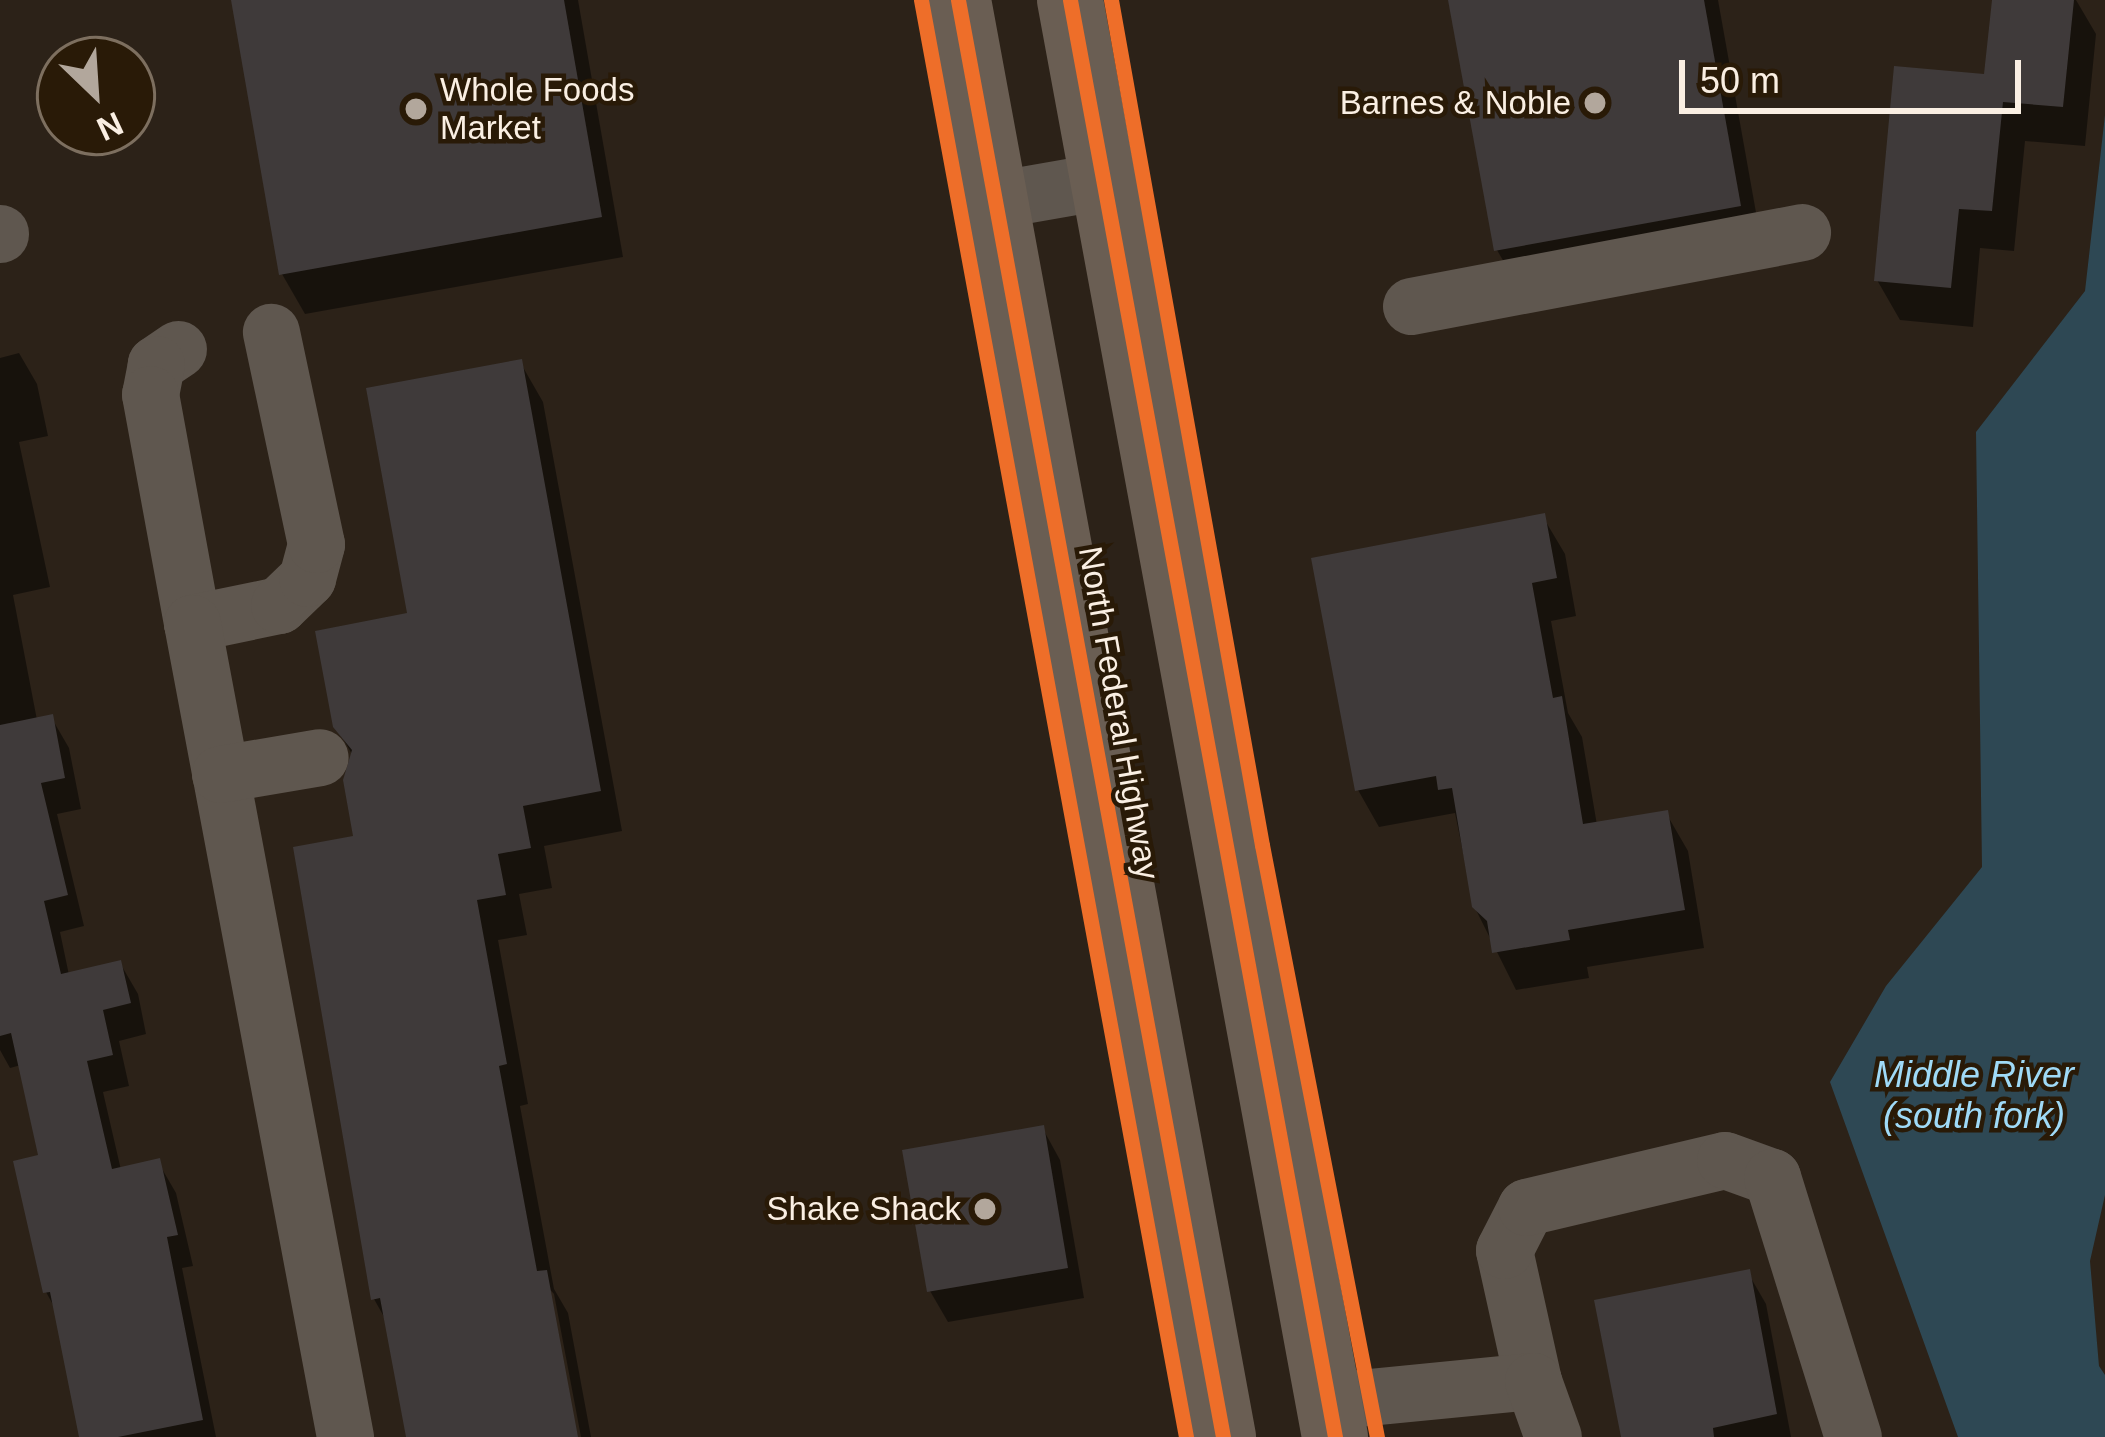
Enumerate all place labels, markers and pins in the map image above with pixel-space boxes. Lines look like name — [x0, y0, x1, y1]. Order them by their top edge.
place label: Whole Foods Market — [440, 70, 634, 148]
place label: Barnes & Noble — [1340, 83, 1571, 123]
marker: Barnes & Noble — [1582, 90, 1608, 116]
marker: Whole Foods Market — [403, 96, 429, 122]
place label: Shake Shack — [767, 1189, 961, 1229]
marker: Shake Shack — [972, 1196, 998, 1222]

